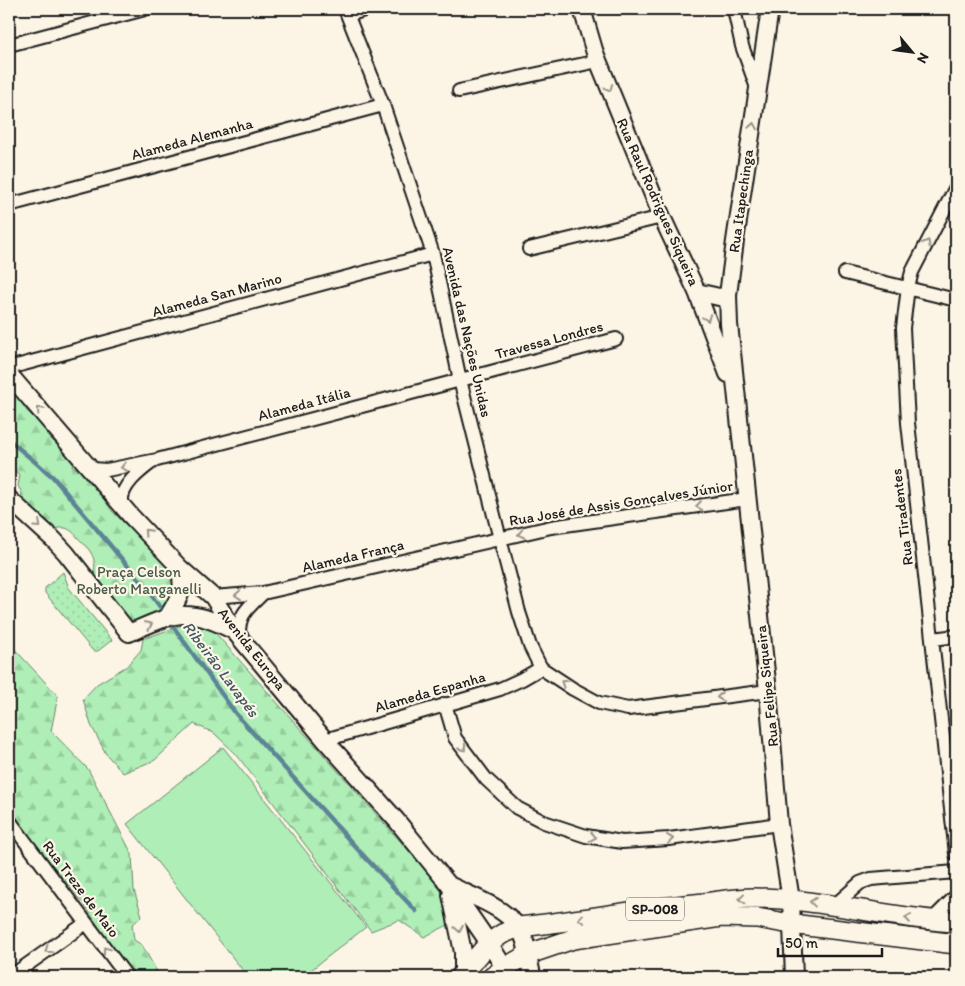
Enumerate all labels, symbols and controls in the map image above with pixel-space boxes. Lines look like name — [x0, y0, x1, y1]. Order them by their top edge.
north arrow — [888, 28, 938, 78]
text: N — [913, 50, 933, 66]
one-way arrow — [602, 83, 613, 92]
street label: Alameda Alemanha — [129, 114, 255, 164]
street label: Rua Raul Rodrigues Siqueira — [613, 115, 703, 289]
one-way arrow — [747, 121, 757, 130]
street label: Rua Itapechinga — [725, 148, 757, 254]
one-way arrow — [921, 239, 931, 248]
street label: Avenida das Nações Unidas — [439, 245, 495, 419]
street label: Alameda San Marino — [150, 269, 284, 321]
one-way arrow — [700, 313, 711, 322]
street label: Travessa Londres — [493, 317, 605, 363]
street label: Alameda Itália — [256, 383, 353, 425]
one-way arrow — [37, 407, 46, 416]
one-way arrow — [120, 461, 129, 471]
street label: Rua Tiradentes — [887, 467, 917, 566]
street label: Rua José de Assis Gonçalves Júnior — [508, 476, 734, 530]
one-way arrow — [694, 500, 703, 510]
one-way arrow — [33, 520, 42, 529]
one-way arrow — [517, 528, 525, 539]
one-way arrow — [144, 529, 153, 538]
street label: Alameda França — [300, 535, 406, 576]
park label: Praça Celson Roberto Manganelli — [76, 563, 202, 598]
one-way arrow — [233, 589, 241, 600]
street label: Avenida Europa — [214, 604, 290, 694]
water label: Ribeirão Lavapés — [179, 617, 264, 721]
one-way arrow — [144, 620, 153, 631]
street label: Rua Felipe Siqueira — [752, 624, 782, 748]
street label: Alameda Espanha — [373, 667, 488, 716]
one-way arrow — [560, 680, 569, 690]
one-way arrow — [716, 691, 724, 702]
one-way arrow — [457, 742, 466, 752]
one-way arrow — [588, 831, 597, 841]
one-way arrow — [667, 834, 675, 845]
street label: Rua Treze de Maio — [39, 837, 123, 941]
one-way arrow — [738, 893, 746, 904]
one-way arrow — [809, 897, 817, 908]
road number: SP-008 — [626, 898, 684, 921]
one-way arrow — [903, 913, 911, 924]
one-way arrow — [577, 914, 585, 924]
one-way arrow — [453, 925, 464, 933]
scale bar — [778, 926, 881, 958]
text: 50 m — [785, 934, 818, 952]
one-way arrow — [44, 944, 54, 953]
one-way arrow — [104, 947, 112, 956]

